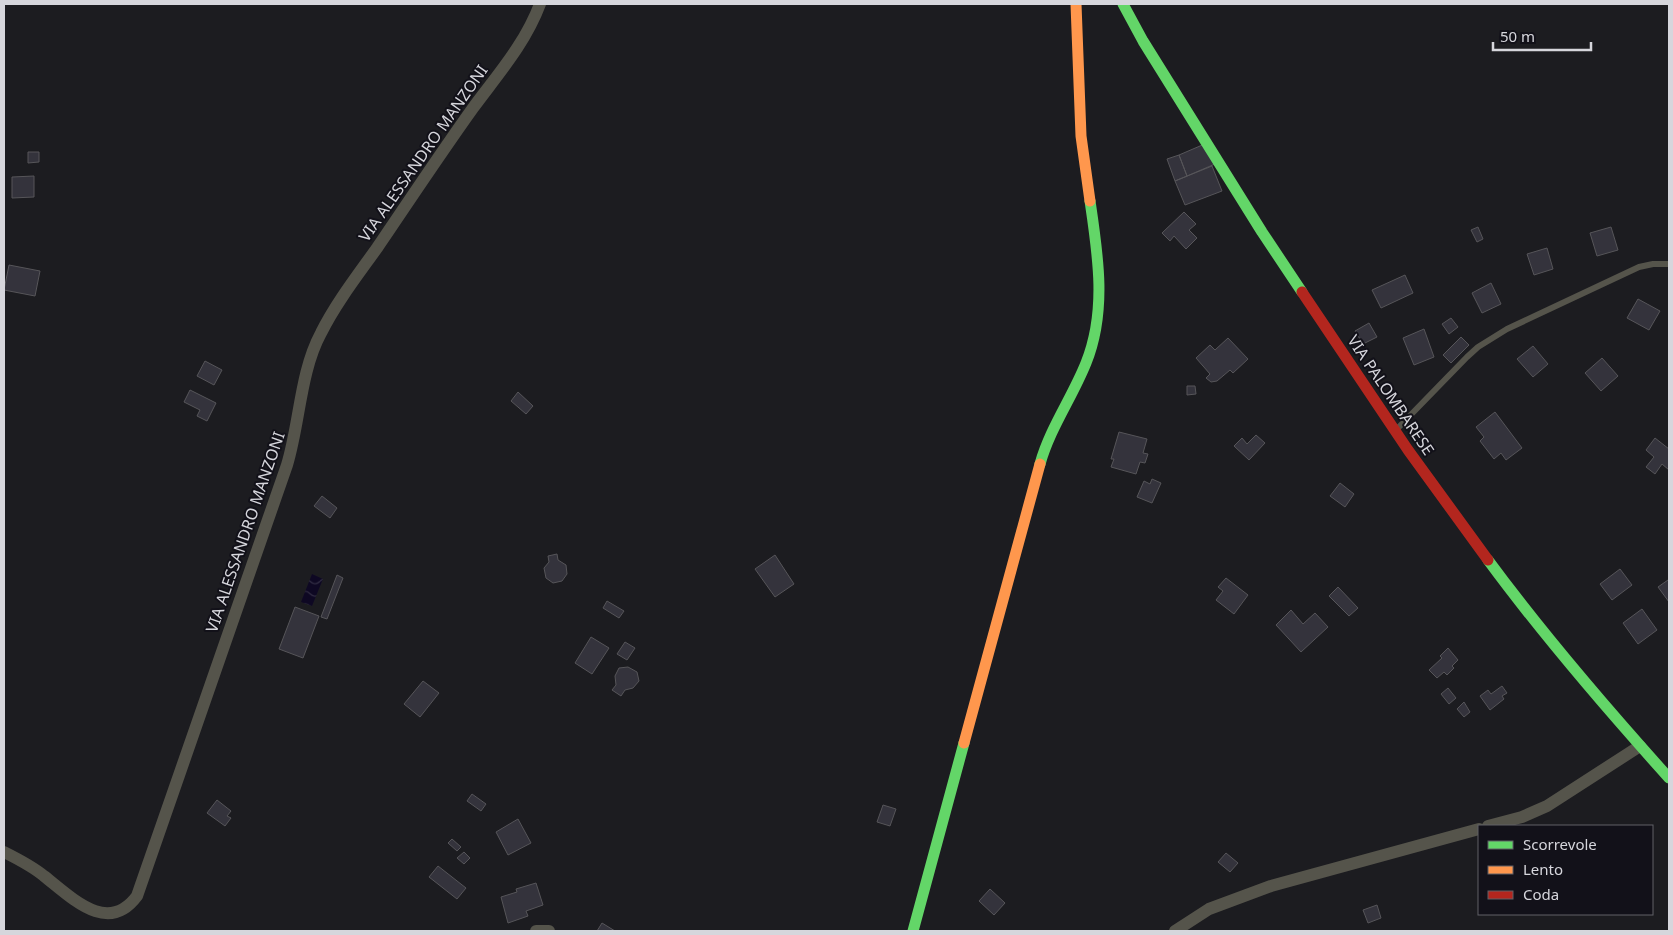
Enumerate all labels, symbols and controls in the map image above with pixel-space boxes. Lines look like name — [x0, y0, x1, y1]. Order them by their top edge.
scale bar — [1493, 20, 1590, 52]
text: 50 m — [1500, 26, 1535, 46]
street label: VIA ALESSANDRO MANZONI — [353, 60, 493, 246]
street label: VIA PALOMBARESE — [1343, 331, 1439, 459]
street label: VIA ALESSANDRO MANZONI — [200, 429, 290, 635]
legend — [1478, 825, 1653, 915]
text: Scorrevole — [1523, 834, 1597, 854]
text: Lento — [1523, 859, 1563, 879]
text: Coda — [1523, 884, 1559, 904]

